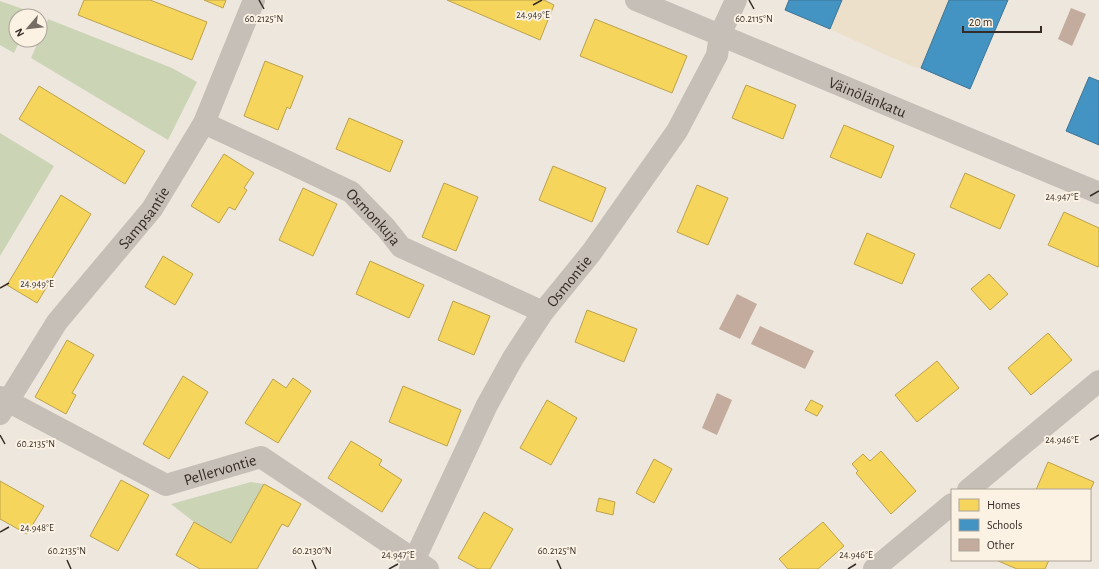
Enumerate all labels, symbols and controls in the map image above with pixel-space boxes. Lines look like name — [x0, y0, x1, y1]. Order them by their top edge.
north arrow — [8, 8, 48, 48]
scale bar — [963, 8, 1041, 34]
text: 24.949°E — [516, 10, 550, 20]
text: 60.2125°N — [245, 14, 283, 24]
text: 60.2115°N — [735, 14, 773, 24]
text: 20 m — [969, 16, 992, 28]
text: N — [13, 26, 26, 38]
street label: Väinölänkatu — [826, 74, 909, 121]
street label: Sampsantie — [115, 184, 173, 252]
street label: Osmonkuja — [343, 185, 404, 249]
text: 24.947°E — [1045, 192, 1079, 202]
street label: Osmontie — [544, 253, 595, 310]
text: 24.949°E — [20, 279, 54, 289]
text: 24.946°E — [1045, 435, 1079, 445]
text: 60.2135°N — [17, 439, 55, 449]
street label: Pellervontie — [182, 452, 258, 488]
legend — [951, 489, 1091, 561]
text: Homes — [987, 499, 1020, 511]
text: Schools — [987, 519, 1022, 531]
text: 24.948°E — [20, 523, 54, 533]
text: Other — [987, 539, 1014, 551]
text: 60.2135°N — [48, 546, 86, 556]
text: 60.2130°N — [292, 546, 332, 556]
text: 60.2125°N — [538, 546, 576, 556]
text: 24.947°E — [381, 550, 415, 560]
text: 24.946°E — [839, 550, 873, 560]

